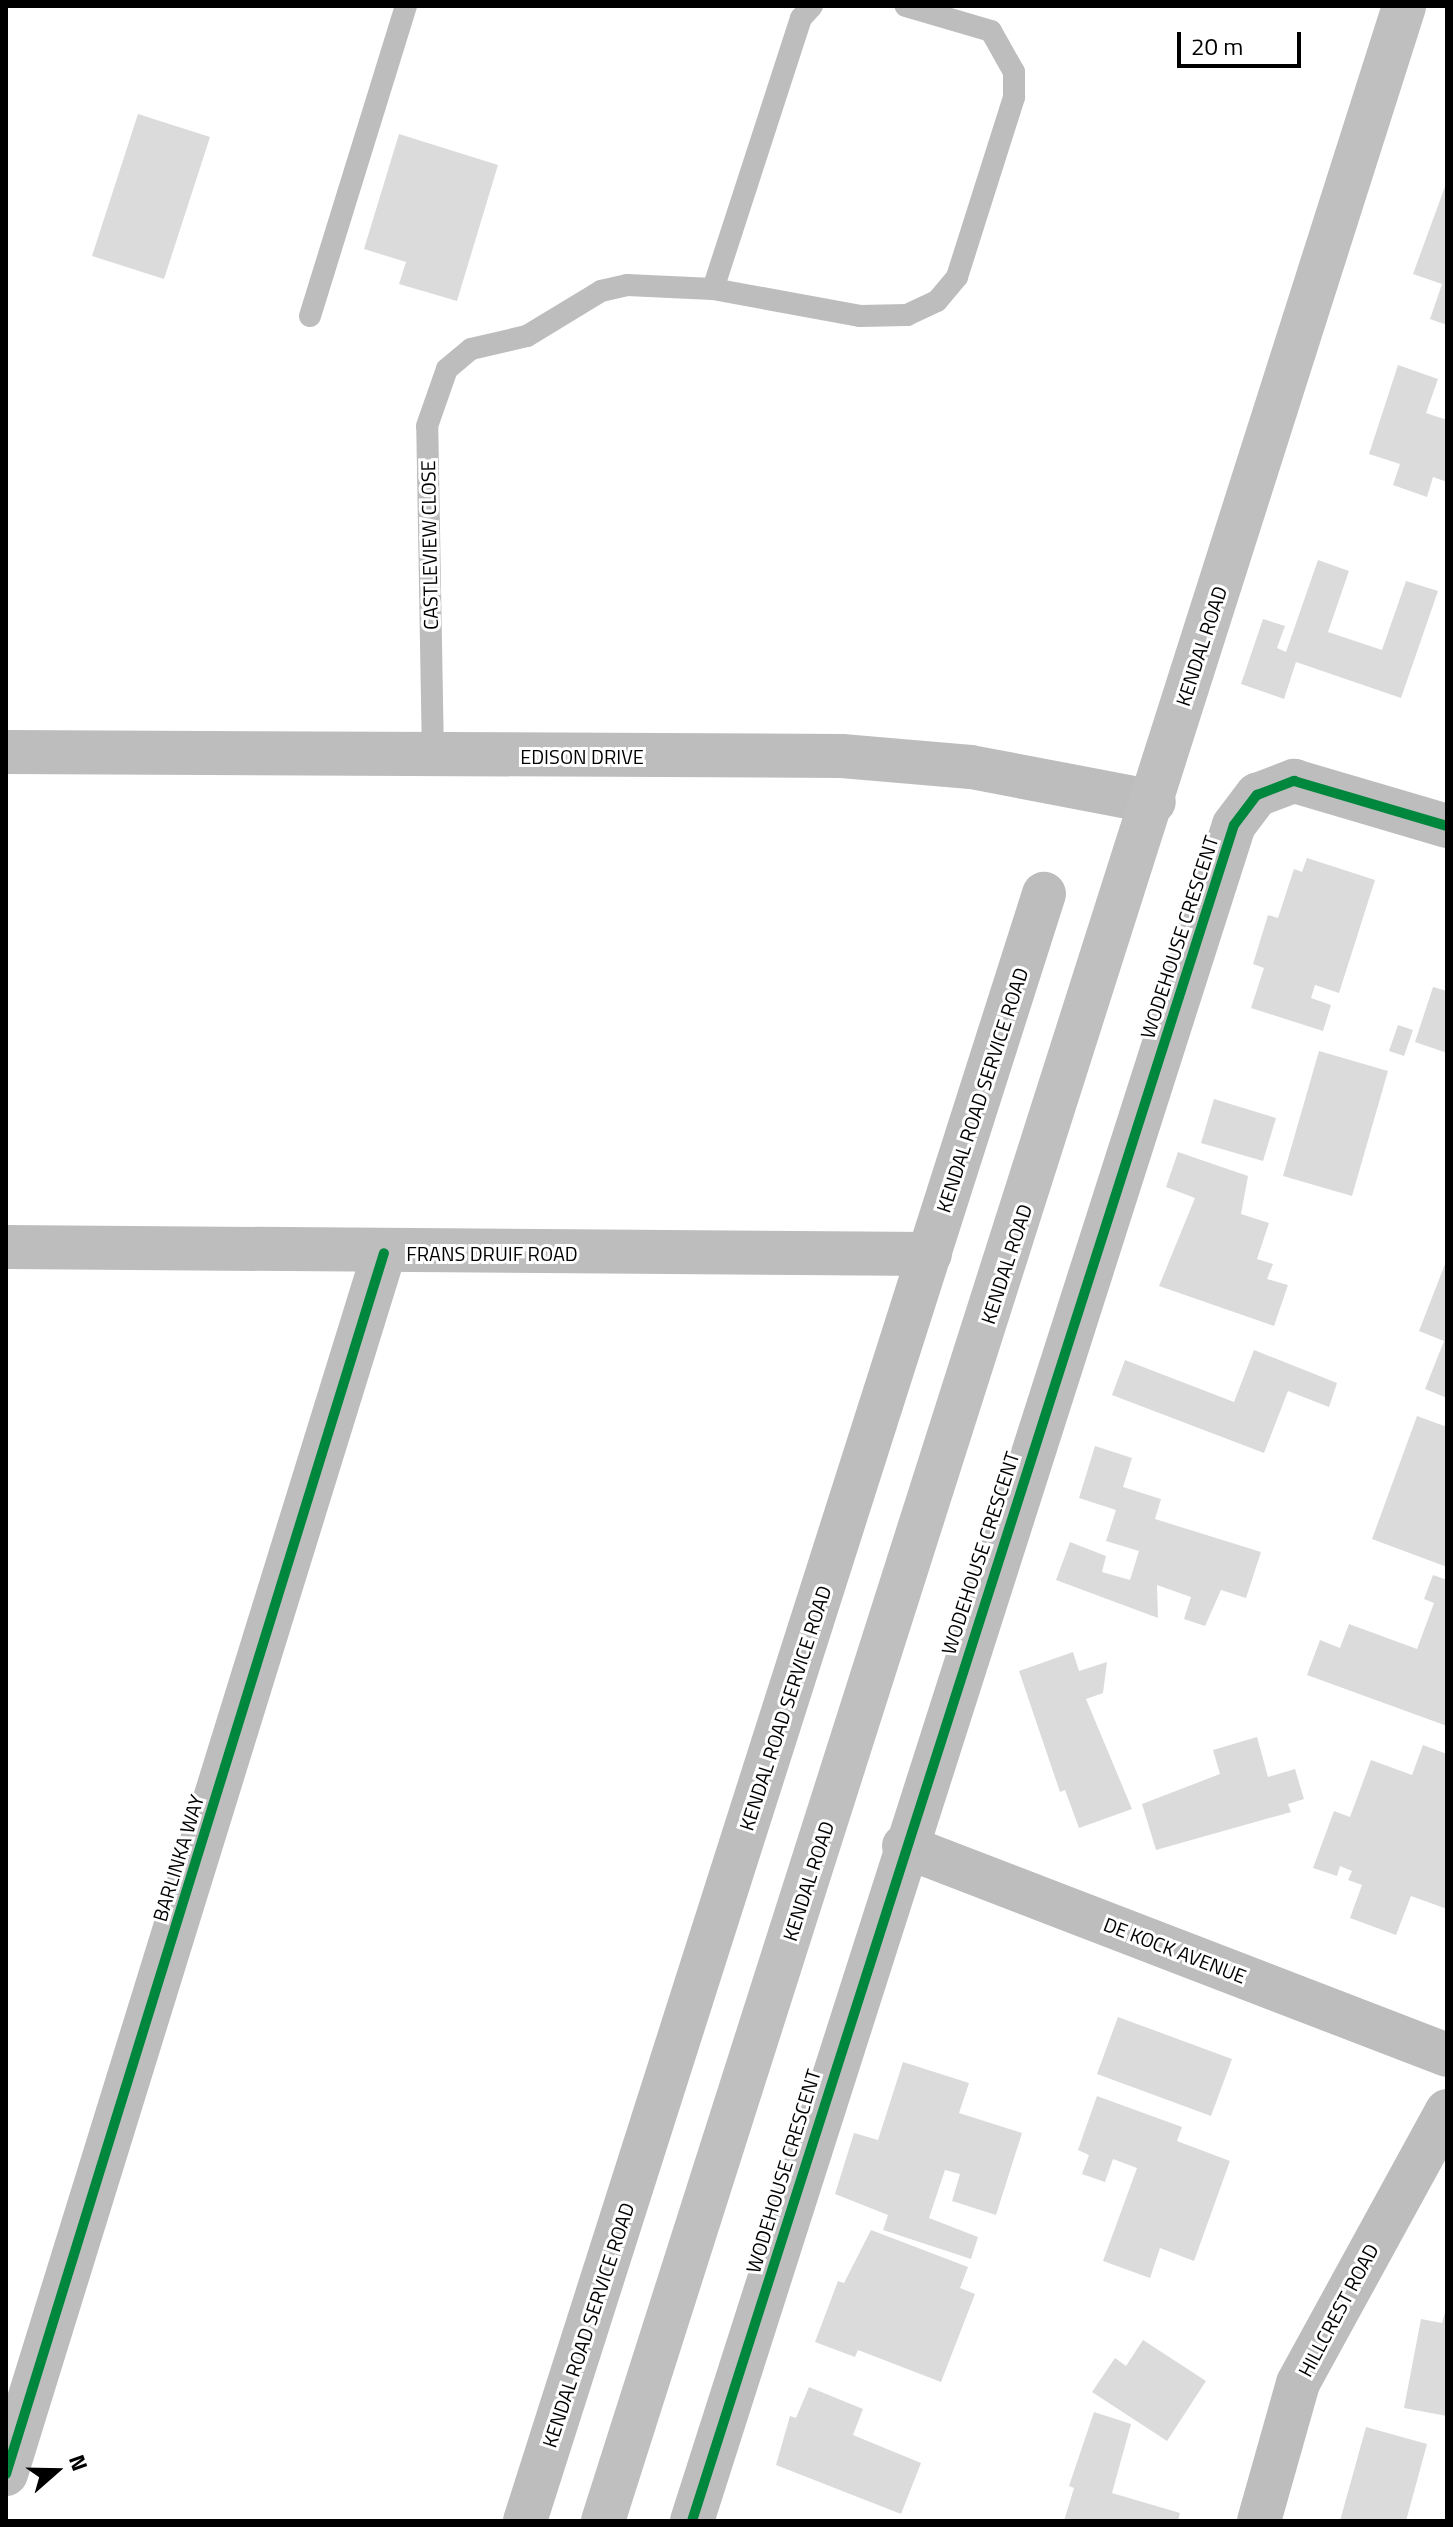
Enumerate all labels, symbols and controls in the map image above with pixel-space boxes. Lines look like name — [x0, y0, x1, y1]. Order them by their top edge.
scale bar — [1181, 16, 1305, 66]
text: 20 m — [1191, 28, 1243, 64]
street label: CASTLEVIEW CLOSE — [416, 460, 442, 630]
street label: KENDAL ROAD — [1170, 583, 1232, 709]
street label: EDISON DRIVE — [520, 744, 644, 768]
street label: WODEHOUSE CRESCENT — [1135, 833, 1223, 1041]
street label: KENDAL ROAD SERVICE ROAD — [931, 965, 1033, 1215]
street label: KENDAL ROAD — [975, 1201, 1037, 1327]
street label: FRANS DRUIF ROAD — [406, 1241, 578, 1265]
street label: WODEHOUSE CRESCENT — [936, 1449, 1024, 1657]
street label: KENDAL ROAD SERVICE ROAD — [734, 1583, 836, 1833]
street label: BARLINKA WAY — [147, 1792, 209, 1924]
street label: KENDAL ROAD — [777, 1818, 839, 1944]
street label: DE KOCK AVENUE — [1100, 1912, 1250, 1988]
street label: WODEHOUSE CRESCENT — [741, 2066, 825, 2276]
street label: KENDAL ROAD SERVICE ROAD — [537, 2200, 639, 2450]
street label: HILLCREST ROAD — [1293, 2239, 1383, 2381]
north arrow — [16, 2431, 96, 2511]
text: N — [60, 2450, 97, 2476]

